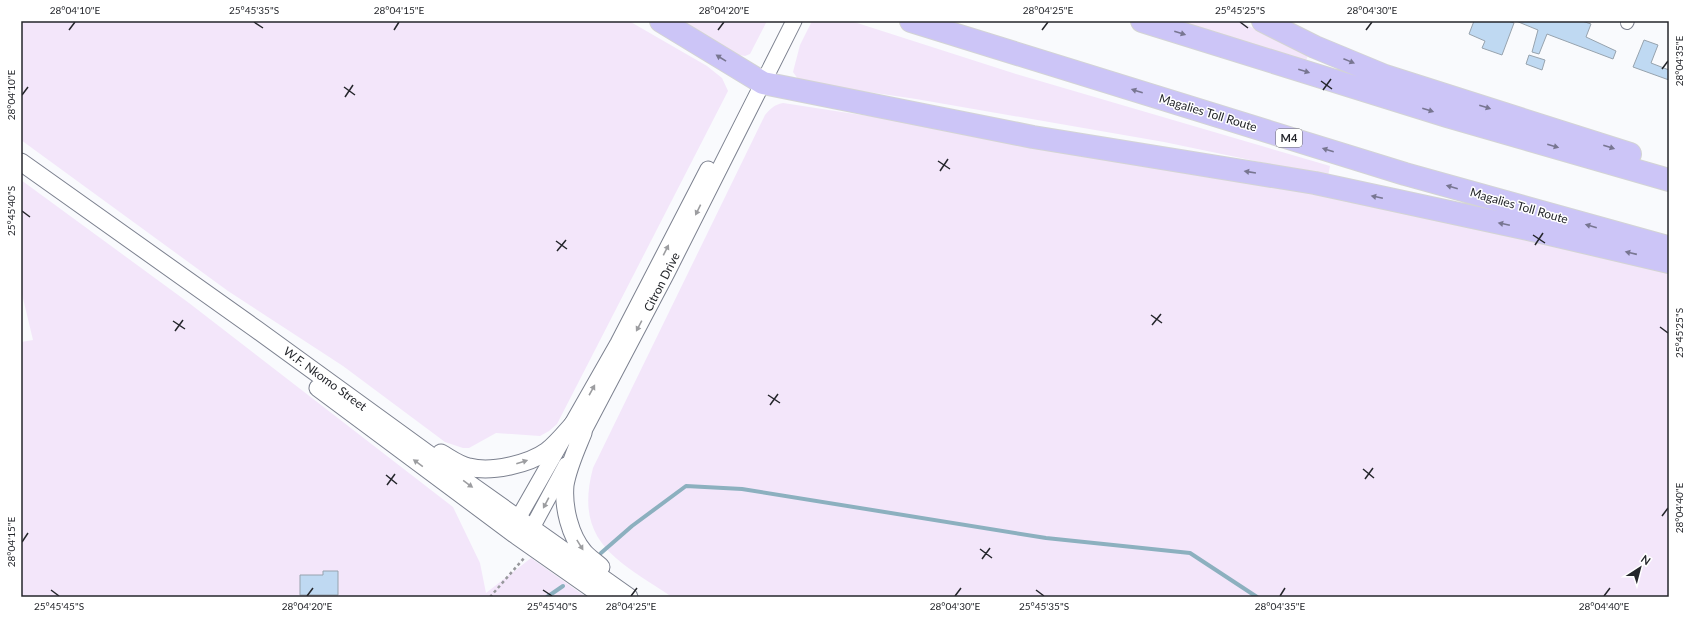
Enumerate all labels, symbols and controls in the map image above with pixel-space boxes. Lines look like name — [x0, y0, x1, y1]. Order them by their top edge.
text: 28°04'10"E — [50, 4, 100, 16]
text: 25°45'35"S — [229, 4, 279, 16]
text: 28°04'15"E — [374, 4, 424, 16]
text: 28°04'20"E — [699, 4, 749, 16]
text: 28°04'25"E — [1023, 4, 1073, 16]
text: 25°45'25"S — [1215, 4, 1265, 16]
text: 28°04'30"E — [1347, 4, 1397, 16]
one-way arrow — [1174, 30, 1186, 36]
text: 28°04'35"E — [1673, 36, 1685, 86]
one-way arrow — [716, 54, 726, 62]
one-way arrow — [1343, 57, 1355, 64]
one-way arrow — [1298, 68, 1310, 74]
text: 28°04'10"E — [5, 70, 17, 120]
one-way arrow — [1130, 88, 1142, 94]
street label: Magalies Toll Route — [1157, 91, 1259, 135]
one-way arrow — [1480, 104, 1492, 110]
one-way arrow — [1422, 107, 1434, 113]
road number: M4 — [1276, 129, 1302, 147]
one-way arrow — [1547, 143, 1559, 149]
one-way arrow — [1603, 144, 1615, 150]
one-way arrow — [1321, 147, 1333, 153]
one-way arrow — [1244, 169, 1256, 175]
one-way arrow — [1446, 184, 1458, 190]
street label: Magalies Toll Route — [1468, 184, 1570, 227]
text: 25°45'40"S — [5, 186, 17, 236]
one-way arrow — [1371, 193, 1383, 199]
one-way arrow — [695, 205, 701, 216]
one-way arrow — [1498, 221, 1511, 227]
one-way arrow — [1585, 223, 1597, 229]
one-way arrow — [662, 244, 669, 256]
street label: Citron Drive — [640, 250, 683, 314]
one-way arrow — [1625, 250, 1637, 256]
text: 25°45'25"S — [1673, 308, 1685, 358]
one-way arrow — [636, 320, 642, 332]
street label: W.F. Nkomo Street — [281, 343, 370, 414]
one-way arrow — [588, 384, 595, 395]
one-way arrow — [413, 459, 424, 467]
one-way arrow — [516, 459, 528, 465]
one-way arrow — [463, 480, 474, 488]
text: 28°04'40"E — [1673, 483, 1685, 533]
one-way arrow — [543, 497, 549, 509]
text: 28°04'15"E — [5, 517, 17, 567]
one-way arrow — [576, 540, 584, 550]
north arrow — [1620, 548, 1660, 588]
text: N — [1639, 552, 1653, 567]
text: 25°45'45"S — [34, 600, 84, 612]
text: 28°04'20"E — [282, 600, 332, 612]
text: 25°45'40"S — [527, 600, 577, 612]
text: 28°04'25"E — [606, 600, 656, 612]
text: 28°04'30"E — [930, 600, 980, 612]
text: 25°45'35"S — [1019, 600, 1069, 612]
text: 28°04'35"E — [1255, 600, 1305, 612]
text: 28°04'40"E — [1579, 600, 1629, 612]

